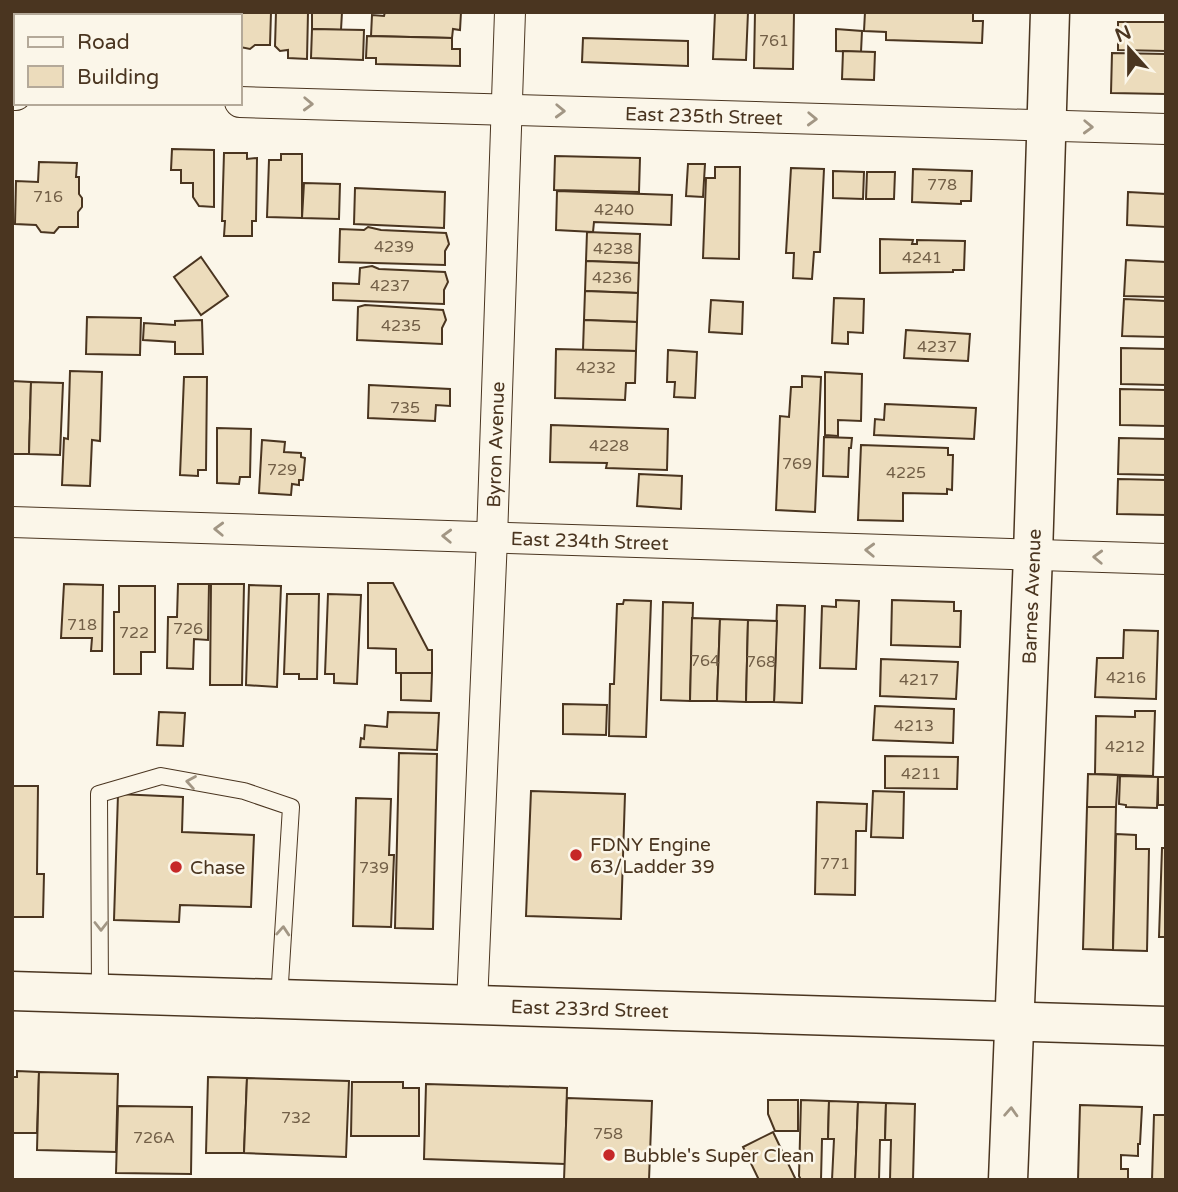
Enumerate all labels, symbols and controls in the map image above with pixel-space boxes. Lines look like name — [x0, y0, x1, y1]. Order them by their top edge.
legend — [14, 14, 242, 105]
north arrow — [1094, 14, 1164, 84]
text: N — [1112, 21, 1134, 47]
text: Road — [77, 30, 130, 55]
house number: 761 — [759, 31, 789, 51]
text: Building — [77, 65, 159, 90]
one-way arrow — [303, 96, 314, 111]
one-way arrow — [555, 103, 566, 119]
street label: East 235th Street — [625, 103, 783, 130]
one-way arrow — [807, 111, 818, 126]
one-way arrow — [1083, 119, 1094, 135]
house number: 778 — [927, 175, 957, 195]
house number: 716 — [33, 187, 63, 207]
house number: 4240 — [594, 200, 634, 220]
house number: 4239 — [374, 237, 414, 257]
house number: 4238 — [593, 239, 633, 259]
house number: 4241 — [902, 248, 942, 268]
house number: 4236 — [592, 268, 632, 288]
house number: 4237 — [370, 276, 410, 296]
house number: 4235 — [381, 316, 421, 336]
house number: 4237 — [917, 337, 957, 357]
house number: 4232 — [576, 358, 616, 378]
street label: Byron Avenue — [483, 381, 509, 508]
house number: 735 — [390, 398, 420, 418]
house number: 4228 — [589, 436, 629, 456]
house number: 769 — [782, 454, 812, 474]
house number: 729 — [267, 460, 297, 480]
house number: 4225 — [886, 463, 926, 483]
one-way arrow — [214, 521, 224, 537]
one-way arrow — [441, 528, 452, 544]
street label: East 234th Street — [510, 528, 669, 555]
street label: Barnes Avenue — [1019, 528, 1046, 665]
one-way arrow — [864, 542, 875, 557]
one-way arrow — [1092, 549, 1102, 565]
house number: 718 — [67, 615, 97, 635]
house number: 726 — [173, 619, 203, 639]
house number: 722 — [119, 623, 149, 643]
house number: 764 — [690, 651, 720, 671]
house number: 768 — [746, 652, 776, 672]
house number: 4216 — [1106, 668, 1146, 688]
house number: 4217 — [899, 670, 939, 690]
house number: 4213 — [894, 716, 934, 736]
house number: 4212 — [1105, 737, 1145, 757]
house number: 4211 — [901, 764, 941, 784]
one-way arrow — [185, 775, 197, 790]
place label: FDNY Engine 63/Ladder 39 — [590, 834, 715, 878]
marker: FDNY Engine 63/Ladder 39 — [568, 847, 584, 863]
house number: 771 — [820, 854, 850, 874]
place label: Chase — [190, 857, 245, 879]
house number: 739 — [359, 858, 389, 878]
marker: Chase — [168, 859, 184, 875]
one-way arrow — [93, 921, 108, 932]
one-way arrow — [275, 925, 290, 936]
street label: East 233rd Street — [510, 996, 669, 1023]
one-way arrow — [1003, 1106, 1018, 1117]
house number: 732 — [281, 1108, 311, 1128]
house number: 758 — [593, 1124, 623, 1144]
house number: 726A — [133, 1128, 175, 1148]
place label: Bubble's Super Clean — [623, 1145, 814, 1167]
marker: Bubble's Super Clean — [601, 1147, 617, 1163]

